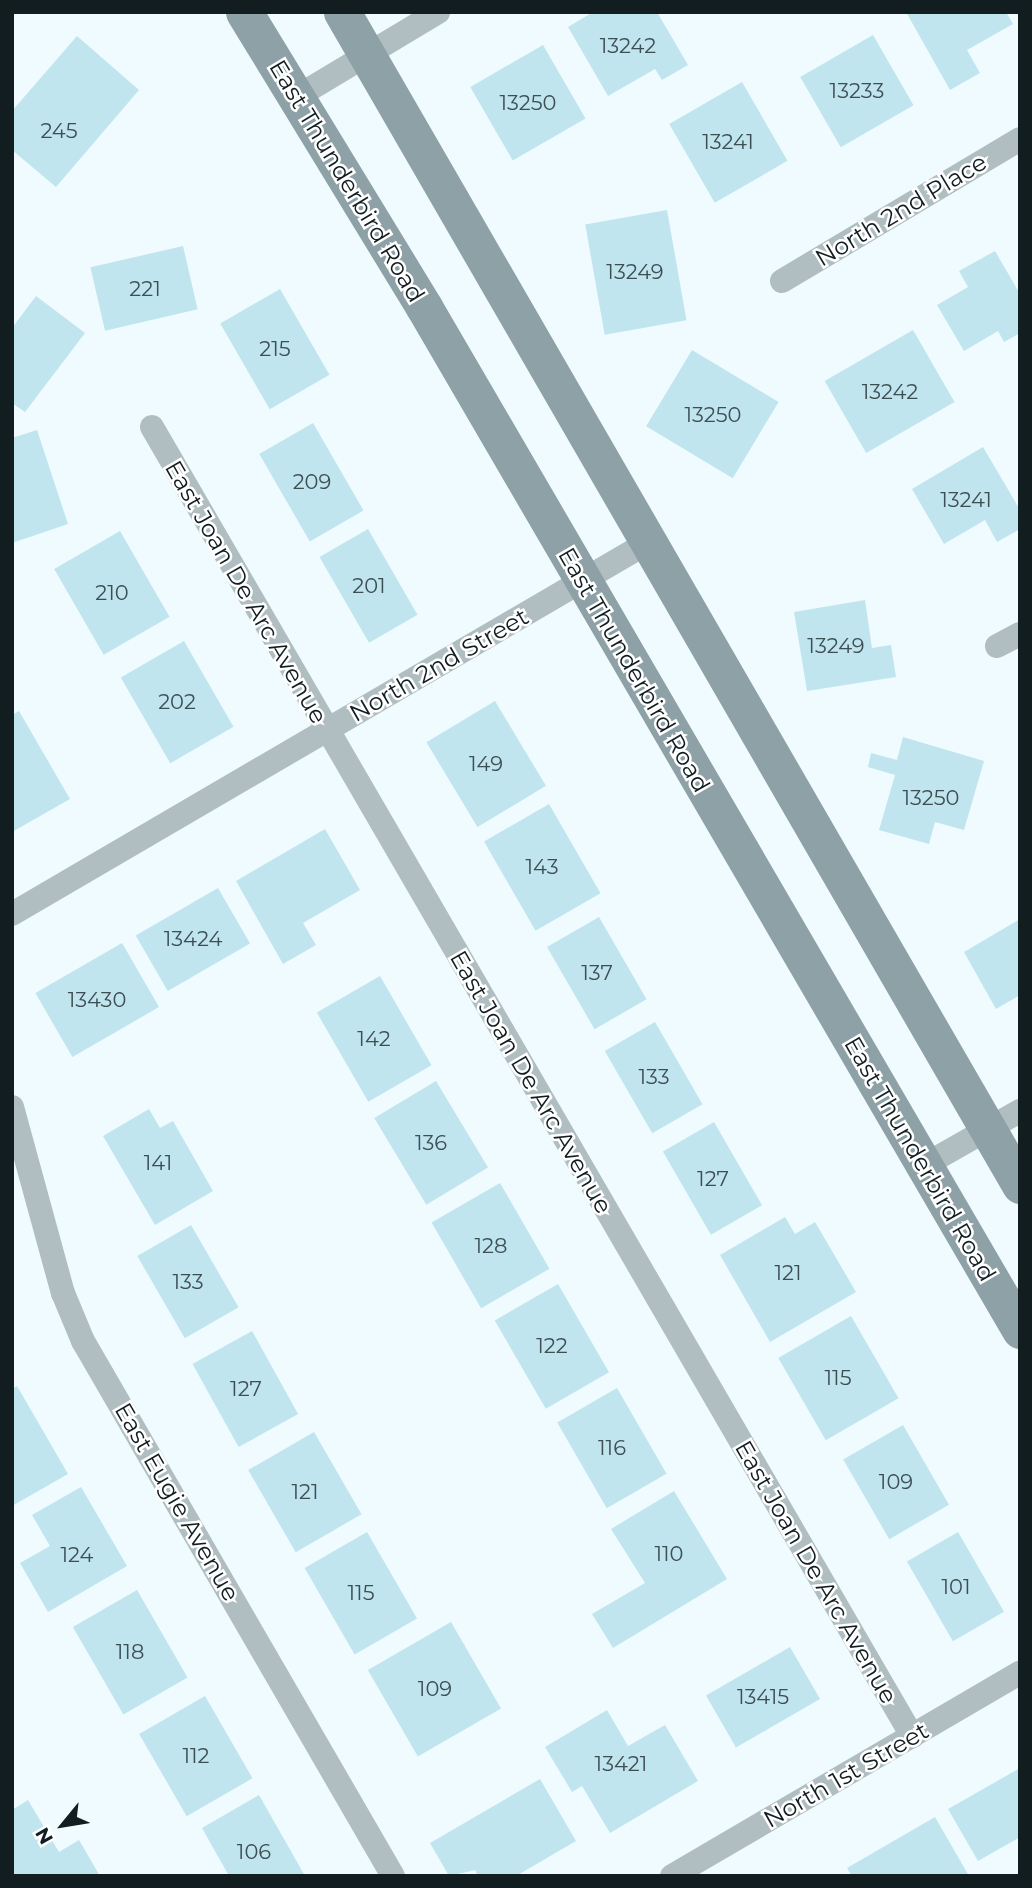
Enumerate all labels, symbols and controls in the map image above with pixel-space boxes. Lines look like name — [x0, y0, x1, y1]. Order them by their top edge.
house number: 13242 — [600, 33, 656, 59]
street label: East Thunderbird Road — [263, 55, 431, 307]
house number: 13233 — [830, 78, 884, 104]
house number: 13250 — [499, 90, 557, 116]
house number: 245 — [40, 118, 78, 144]
house number: 13241 — [702, 129, 754, 155]
street label: North 2nd Place — [810, 147, 992, 273]
house number: 13249 — [606, 259, 664, 285]
house number: 221 — [129, 276, 161, 302]
house number: 215 — [259, 336, 291, 362]
house number: 13242 — [862, 379, 918, 405]
house number: 13250 — [684, 402, 742, 428]
street label: East Joan De Arc Avenue — [159, 455, 333, 729]
house number: 209 — [293, 469, 331, 495]
house number: 13241 — [940, 487, 992, 513]
street label: East Thunderbird Road — [552, 543, 716, 797]
house number: 201 — [352, 573, 386, 599]
house number: 210 — [95, 580, 129, 606]
street label: North 2nd Street — [344, 602, 534, 728]
house number: 13249 — [807, 633, 865, 659]
house number: 202 — [158, 689, 196, 715]
house number: 149 — [469, 751, 503, 777]
house number: 13250 — [902, 785, 960, 811]
house number: 143 — [526, 854, 558, 880]
house number: 13424 — [164, 926, 222, 952]
street label: East Joan De Arc Avenue — [444, 945, 618, 1219]
house number: 137 — [581, 960, 613, 986]
house number: 13430 — [68, 987, 126, 1013]
house number: 142 — [357, 1026, 391, 1052]
street label: East Thunderbird Road — [838, 1032, 1002, 1286]
house number: 133 — [638, 1064, 670, 1090]
house number: 136 — [415, 1130, 447, 1156]
house number: 141 — [144, 1150, 172, 1176]
house number: 127 — [697, 1166, 729, 1192]
house number: 128 — [475, 1233, 507, 1259]
house number: 121 — [774, 1260, 802, 1286]
house number: 133 — [172, 1269, 204, 1295]
house number: 122 — [536, 1333, 568, 1359]
house number: 115 — [824, 1365, 852, 1391]
house number: 127 — [230, 1376, 262, 1402]
street label: East Eugie Avenue — [109, 1398, 245, 1606]
house number: 116 — [598, 1435, 626, 1461]
street label: East Joan De Arc Avenue — [729, 1435, 903, 1709]
house number: 109 — [879, 1469, 913, 1495]
house number: 121 — [291, 1479, 319, 1505]
house number: 110 — [654, 1541, 684, 1567]
house number: 124 — [61, 1542, 93, 1568]
house number: 101 — [941, 1574, 971, 1600]
house number: 115 — [347, 1580, 375, 1606]
house number: 118 — [116, 1639, 144, 1665]
house number: 109 — [418, 1676, 452, 1702]
house number: 13415 — [737, 1684, 789, 1710]
street label: North 1st Street — [758, 1716, 934, 1834]
house number: 112 — [182, 1743, 210, 1769]
house number: 13421 — [595, 1751, 647, 1777]
north arrow — [28, 1790, 98, 1860]
text: N — [31, 1823, 58, 1848]
house number: 106 — [237, 1839, 271, 1865]

